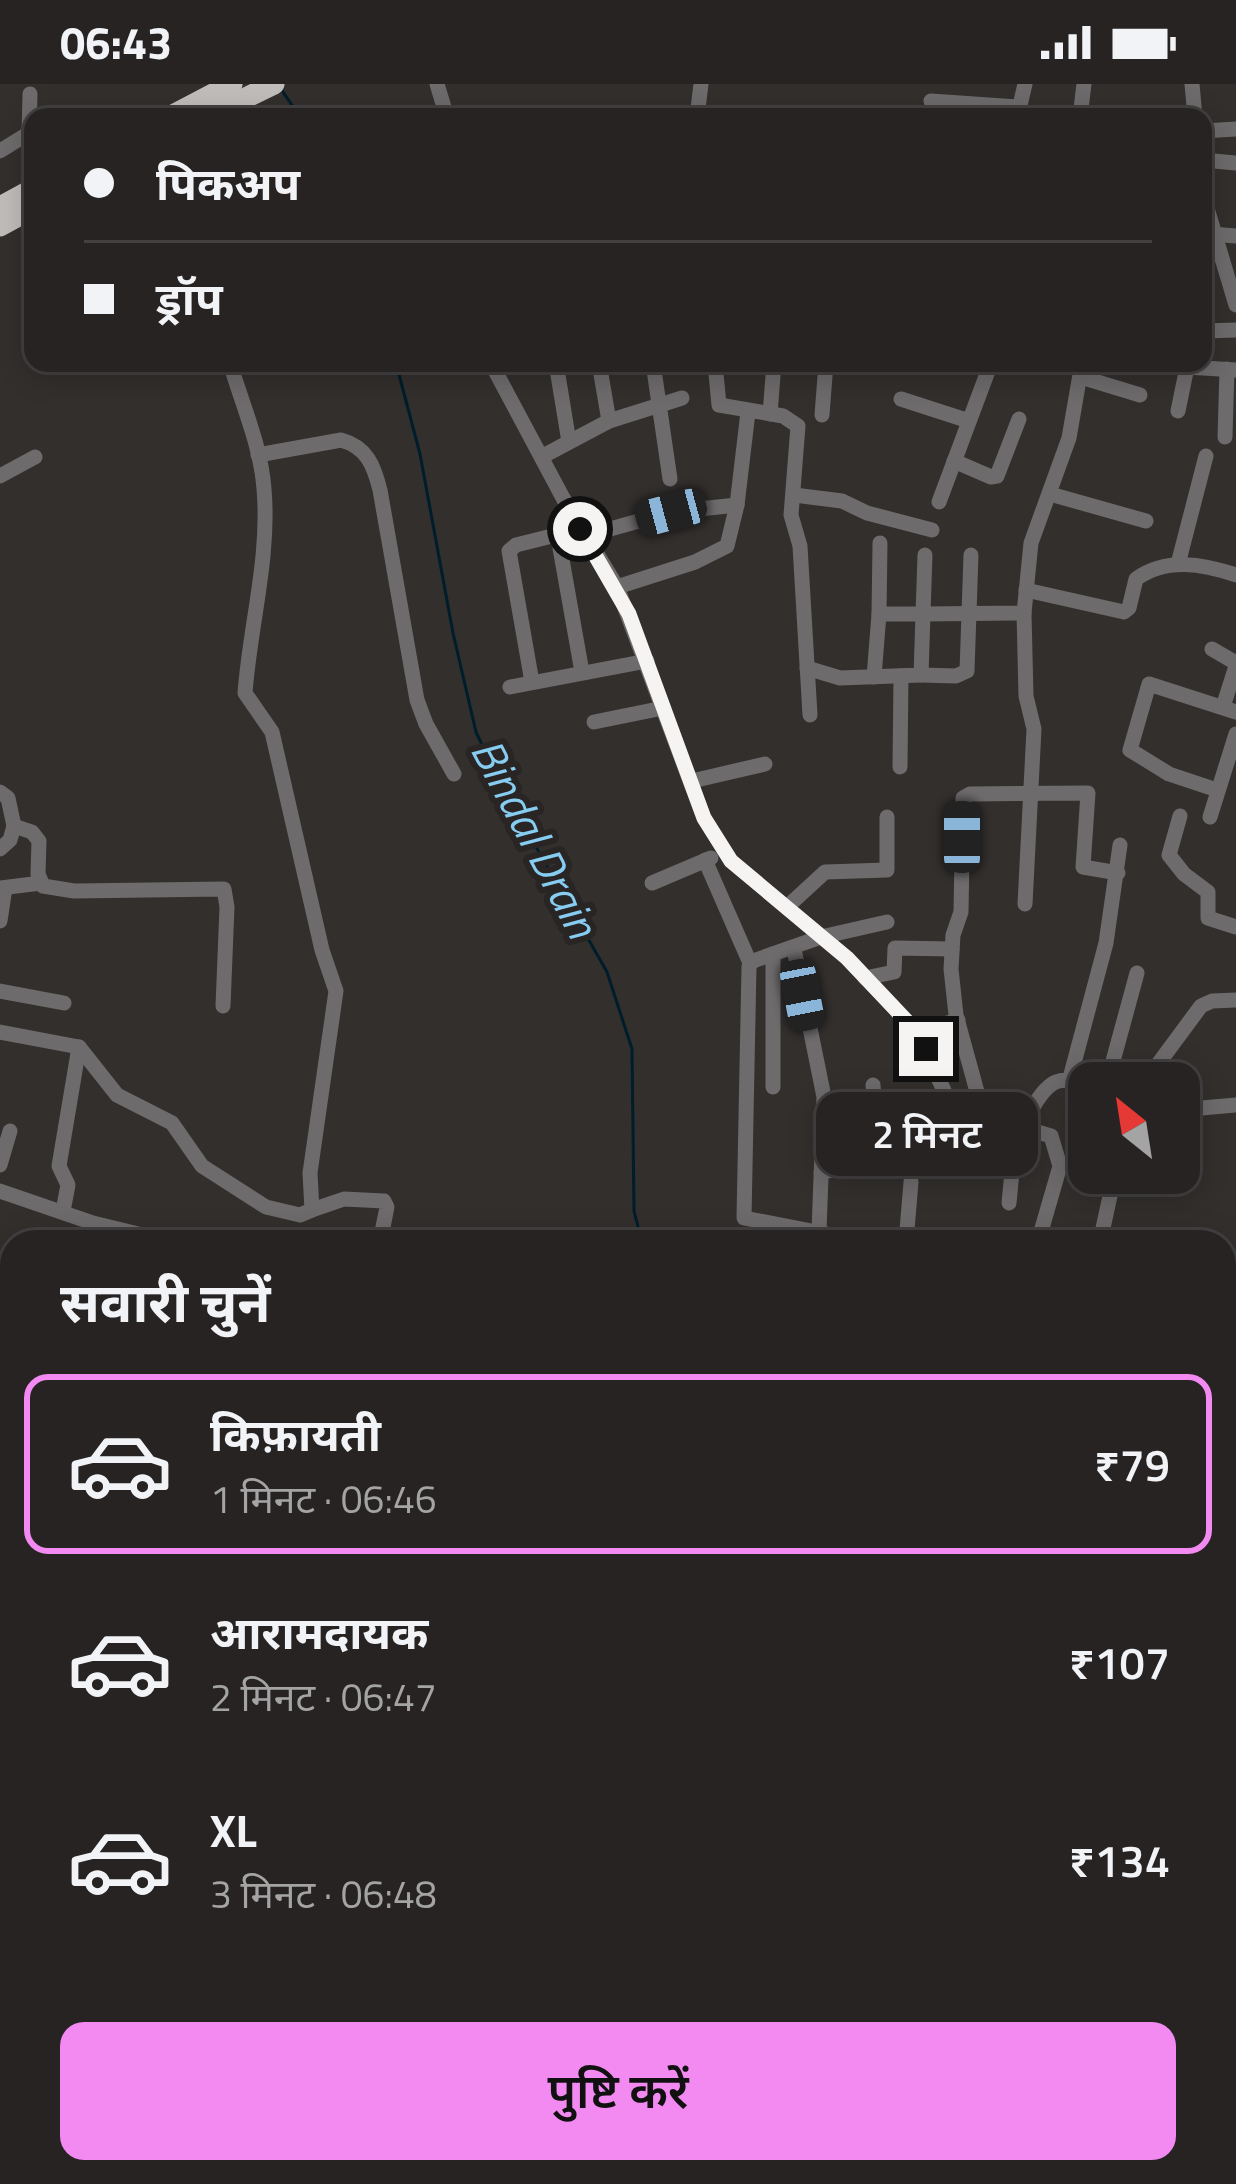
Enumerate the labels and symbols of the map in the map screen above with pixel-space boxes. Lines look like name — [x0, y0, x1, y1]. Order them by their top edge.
car — [632, 485, 710, 539]
route start — [553, 502, 607, 556]
water label: Bindal Drain — [455, 726, 618, 951]
car — [944, 801, 980, 873]
car — [777, 956, 827, 1034]
route end — [899, 1022, 953, 1076]
north arrow — [1068, 1062, 1200, 1194]
callout: 2 मिनट — [815, 1091, 1037, 1175]

